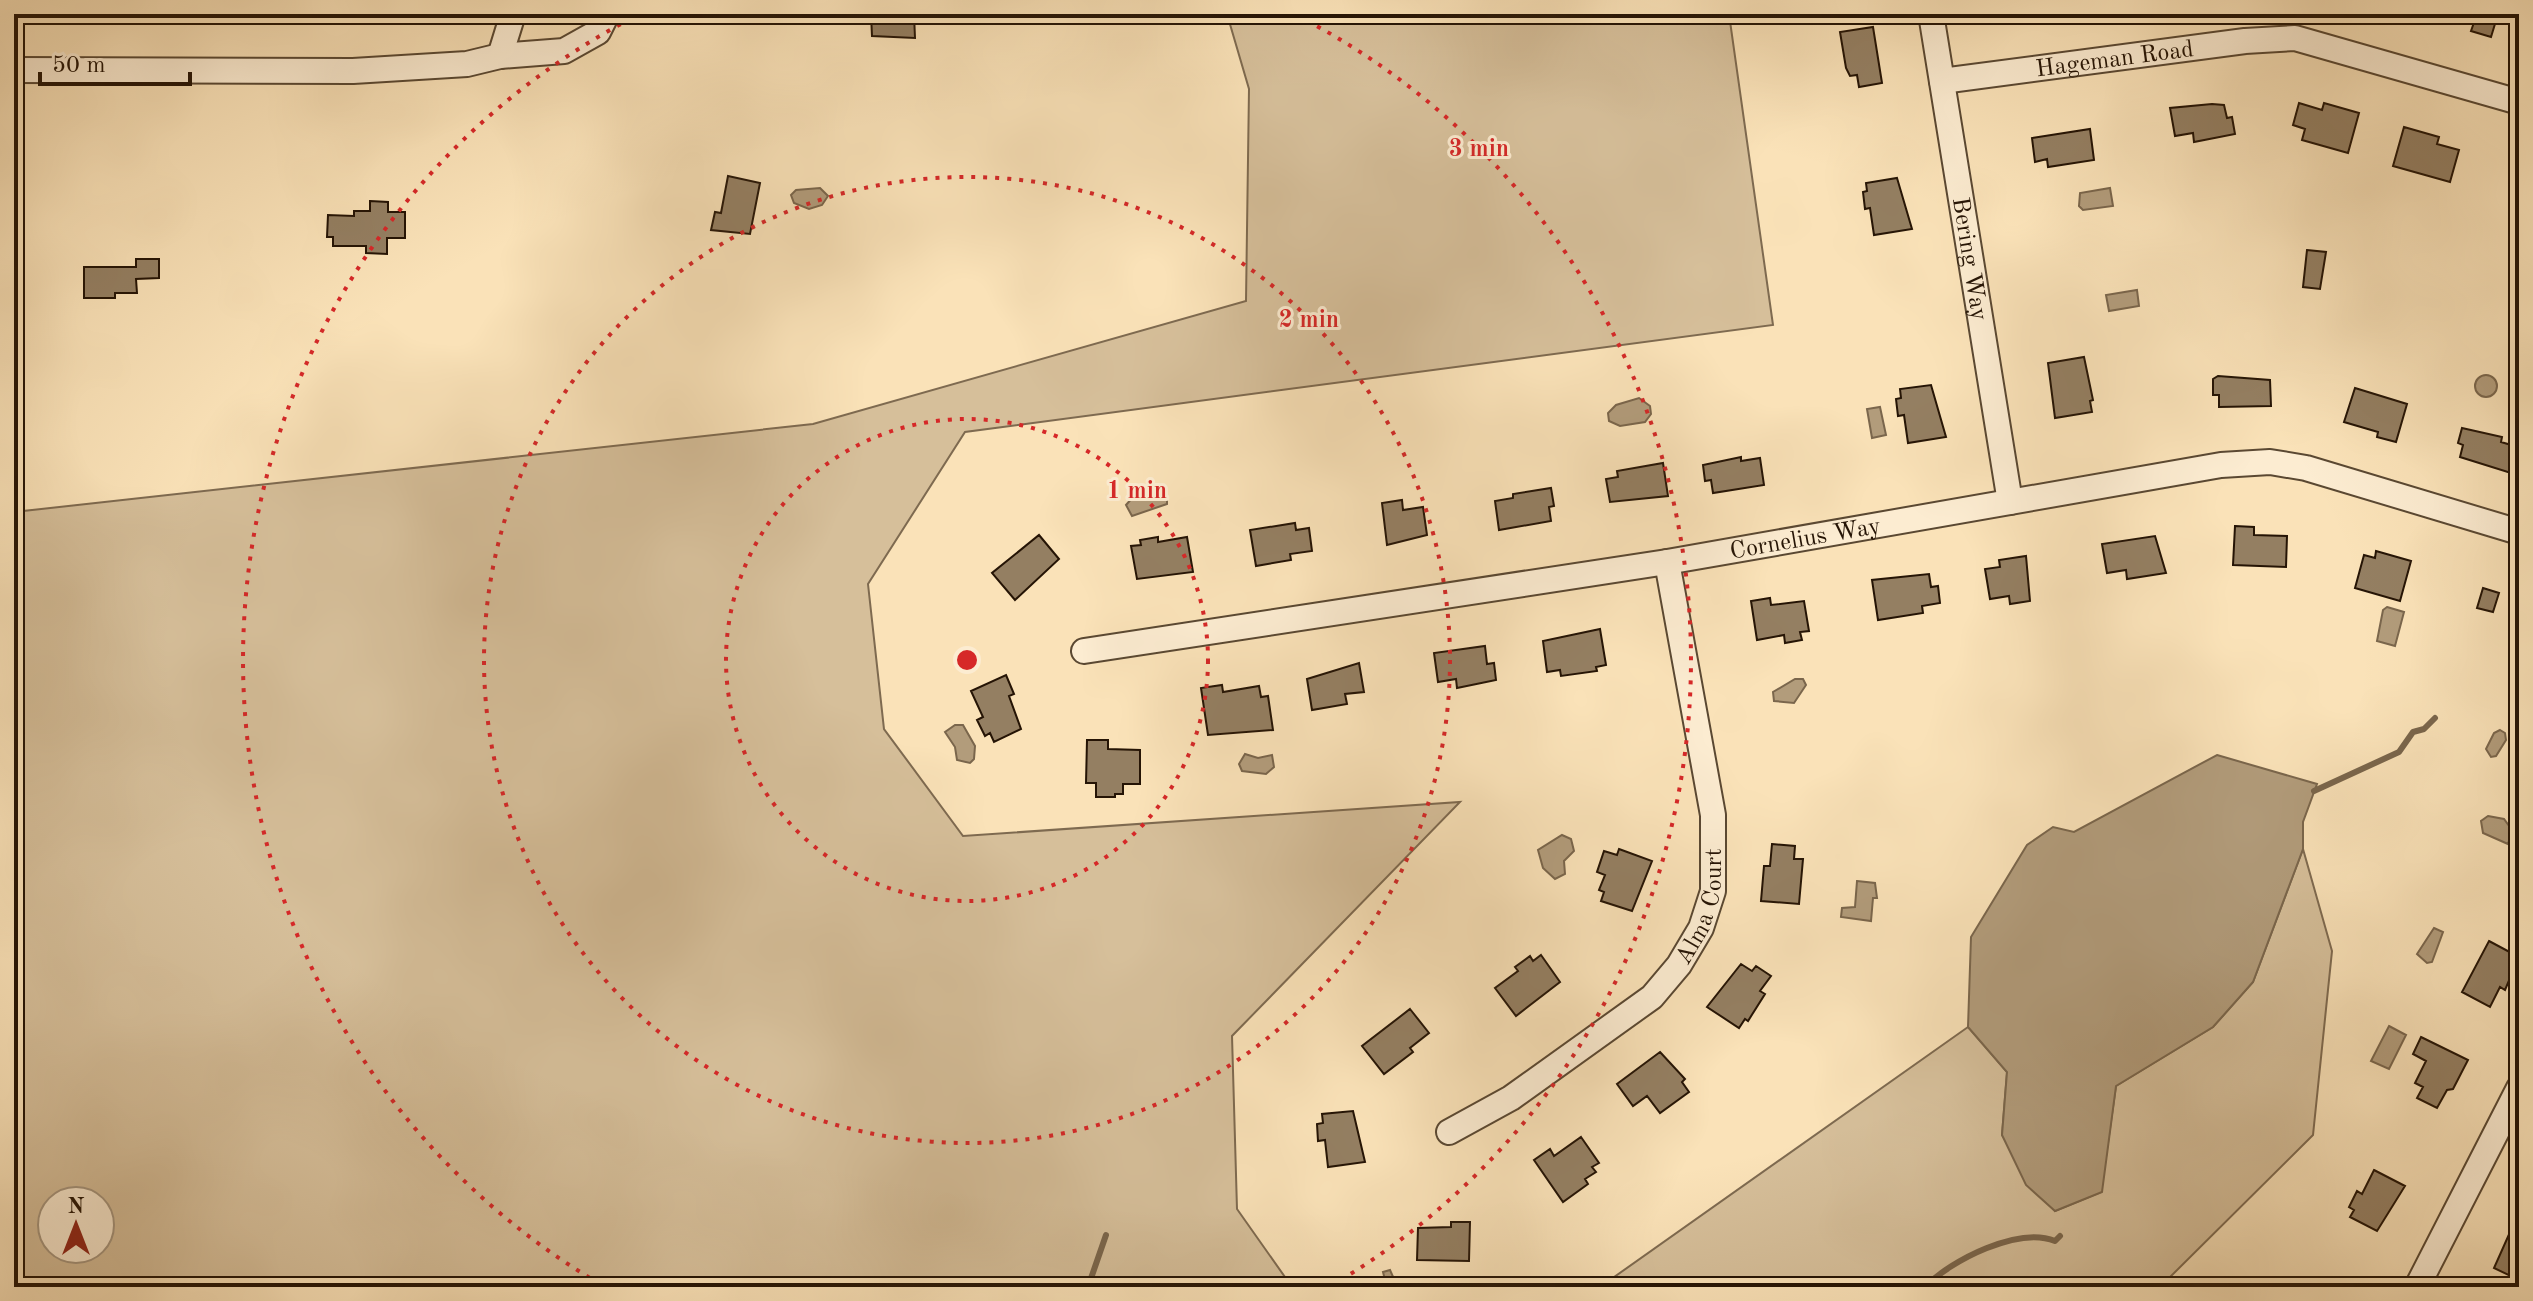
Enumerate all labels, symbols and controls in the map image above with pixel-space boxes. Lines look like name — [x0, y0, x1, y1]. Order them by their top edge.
scale bar — [40, 36, 190, 86]
street label: Hageman Road — [2034, 38, 2195, 83]
text: 50 m — [52, 54, 106, 78]
text: 3 min — [1449, 138, 1509, 162]
street label: Bering Way — [1947, 196, 1990, 323]
text: 2 min — [1279, 309, 1339, 333]
text: 1 min — [1107, 480, 1167, 504]
street label: Cornelius Way — [1728, 515, 1883, 565]
centre of rings — [953, 646, 981, 674]
street label: Alma Court — [1672, 848, 1727, 969]
north arrow — [36, 1185, 116, 1265]
text: N — [68, 1196, 85, 1218]

